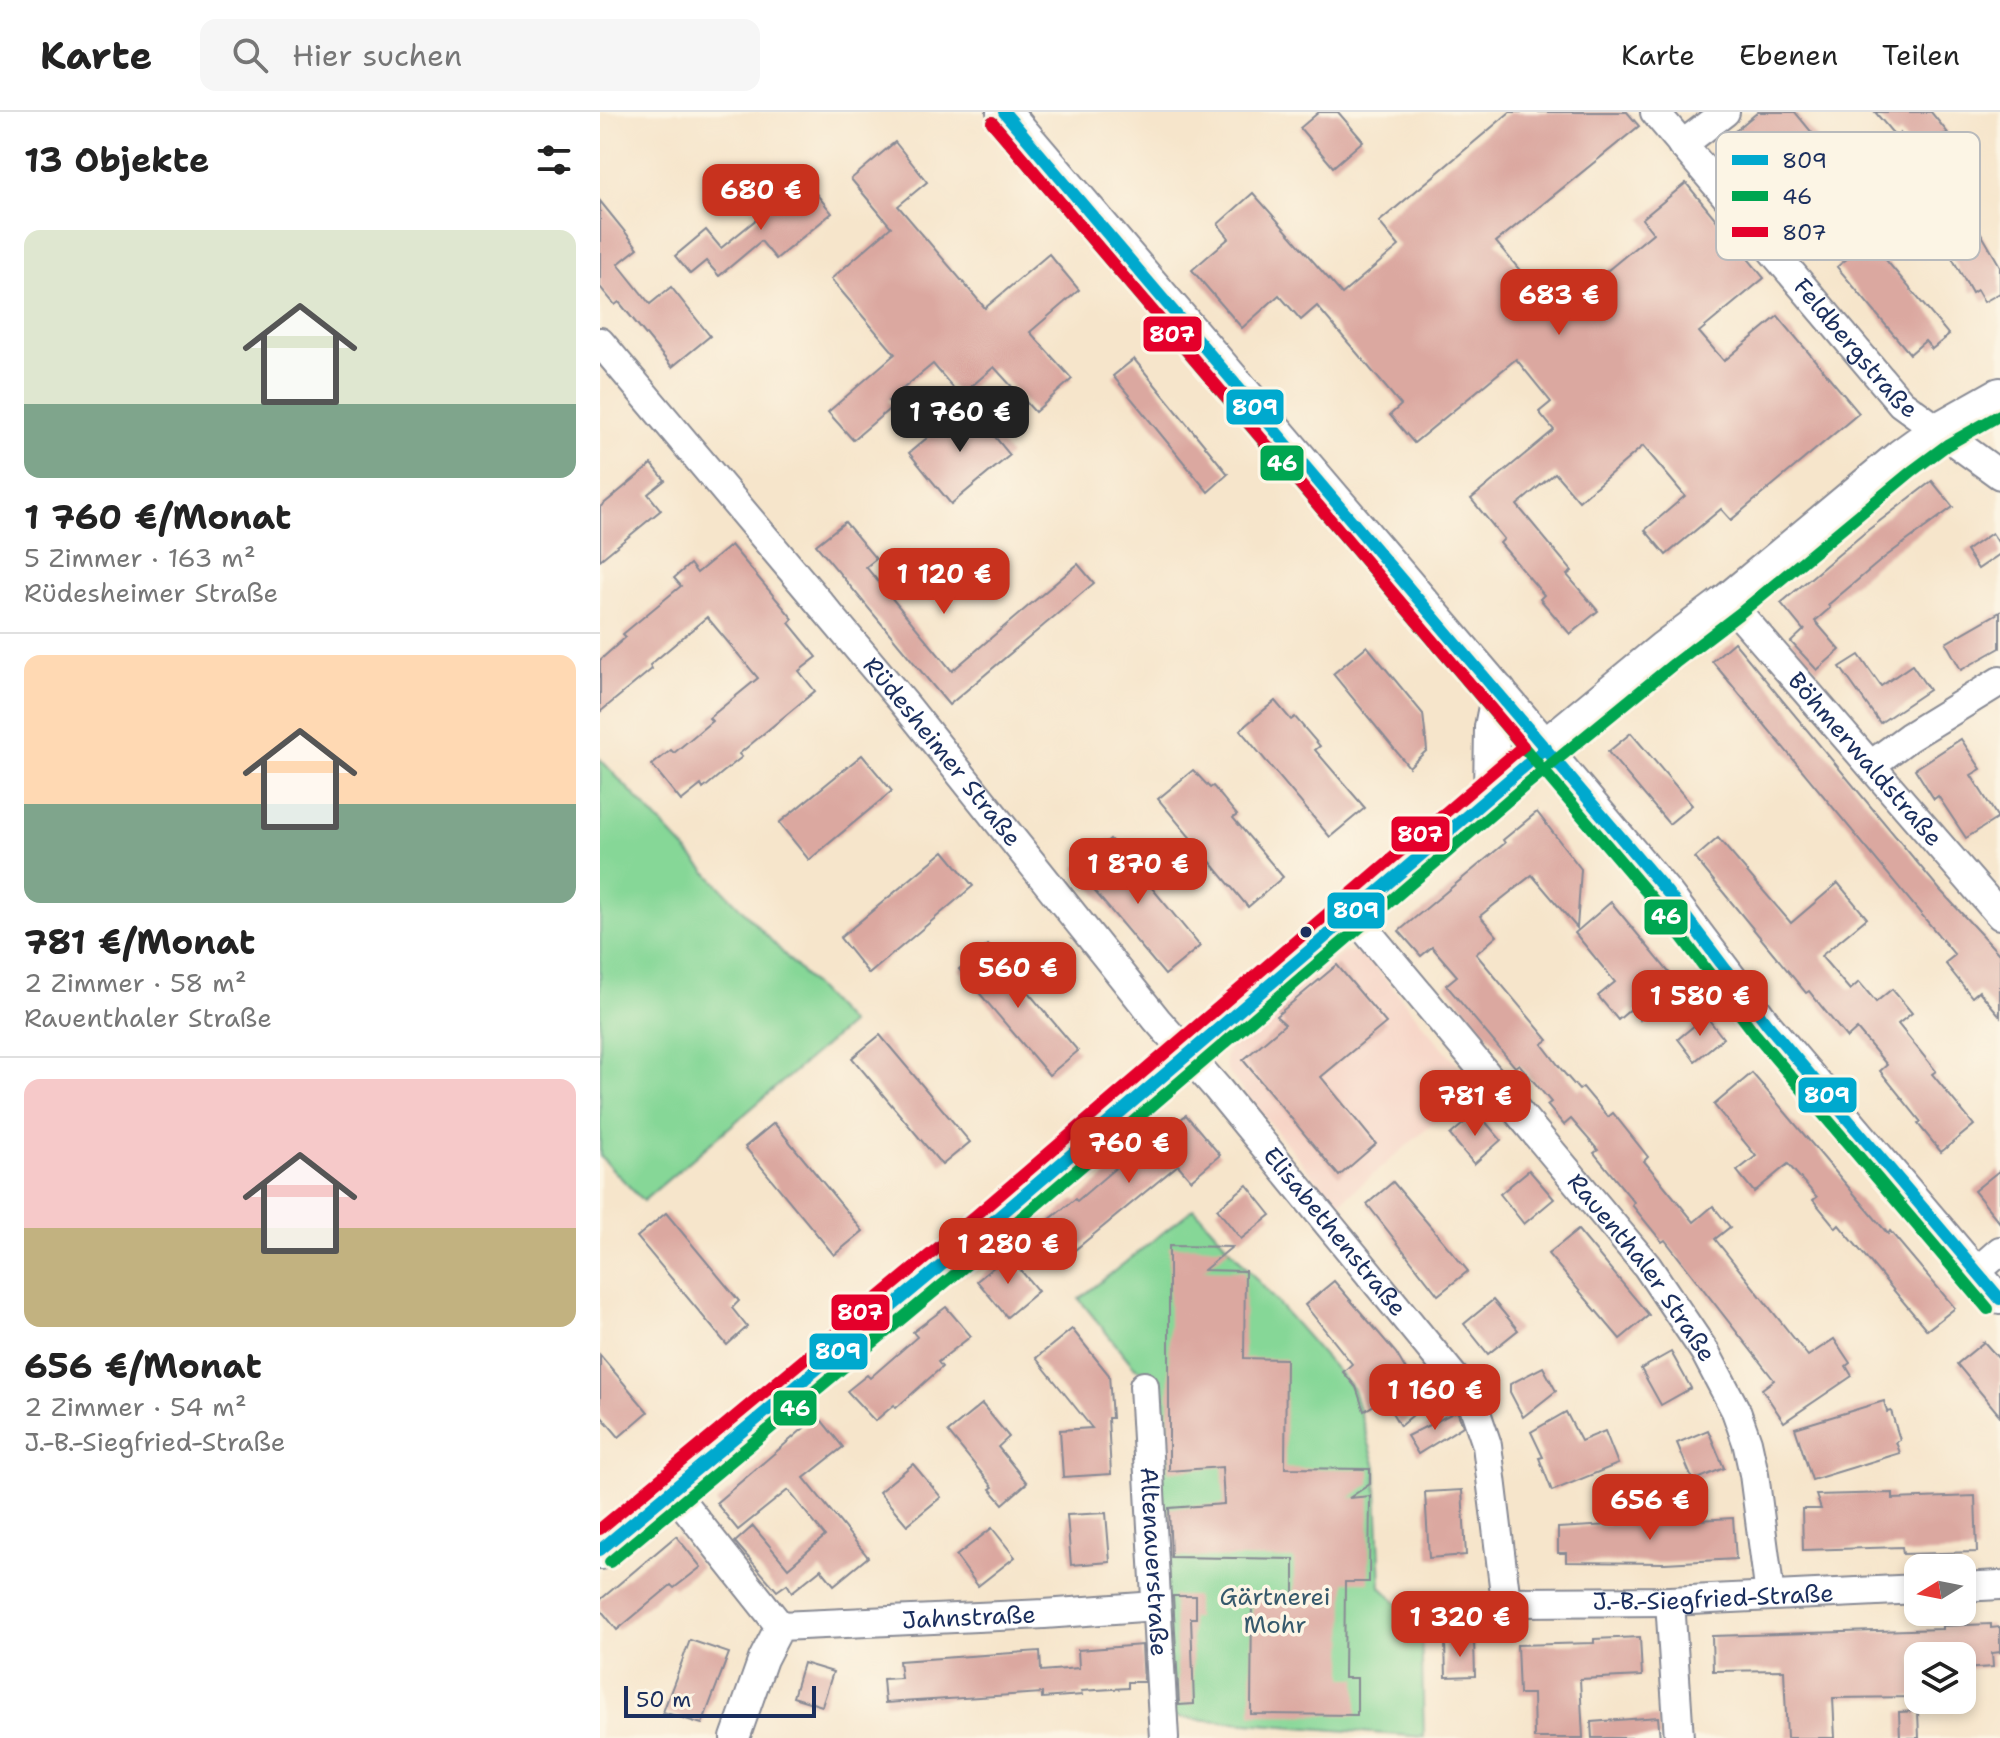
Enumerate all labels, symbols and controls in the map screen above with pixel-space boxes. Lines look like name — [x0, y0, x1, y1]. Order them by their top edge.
search box — [200, 19, 760, 91]
text: Karte — [40, 30, 152, 81]
icon: search — [228, 33, 272, 77]
text: Hier suchen — [292, 35, 462, 76]
text: Karte — [1621, 36, 1695, 74]
text: Ebenen — [1739, 36, 1838, 74]
text: Teilen — [1882, 36, 1960, 74]
legend — [1716, 132, 1980, 260]
text: 13 Objekte — [24, 137, 209, 183]
icon: filters — [532, 138, 576, 182]
text: 809 — [1782, 146, 1827, 175]
pin: 680 € — [705, 164, 817, 232]
text: 680 € — [720, 172, 802, 207]
text: 46 — [1782, 182, 1812, 211]
text: 807 — [1782, 218, 1827, 247]
pin: 683 € — [1503, 269, 1615, 337]
street label: Feldbergstraße — [1786, 271, 1924, 426]
text: 683 € — [1518, 277, 1600, 312]
icon: home — [228, 282, 372, 426]
line badge: 807 — [1142, 315, 1203, 353]
text: 807 — [1149, 320, 1195, 349]
pin: 1 760 € — [886, 386, 1034, 454]
line badge: 809 — [1225, 388, 1285, 426]
text: 809 — [1232, 393, 1278, 422]
text: 1 760 € — [909, 394, 1011, 429]
line badge: 46 — [1259, 444, 1305, 482]
text: 46 — [1267, 449, 1297, 478]
text: 1 760 €/Monat — [24, 494, 291, 540]
text: 5 Zimmer · 163 m² — [24, 540, 256, 575]
pin: 1 120 € — [870, 548, 1018, 616]
text: 1 120 € — [897, 556, 991, 591]
text: Rüdesheimer Straße — [24, 575, 278, 610]
street label: Rüdesheimer Straße — [856, 650, 1028, 853]
street label: Böhmerwaldstraße — [1781, 665, 1950, 853]
icon: home — [228, 707, 372, 851]
line badge: 807 — [1390, 815, 1451, 853]
text: 807 — [1397, 820, 1443, 849]
pin: 1 870 € — [1064, 838, 1212, 906]
text: 1 870 € — [1087, 846, 1189, 881]
line badge: 809 — [1326, 891, 1386, 930]
text: 809 — [1333, 896, 1379, 925]
line badge: 46 — [1643, 898, 1689, 936]
text: 46 — [1651, 902, 1681, 931]
text: 781 €/Monat — [24, 919, 255, 965]
unlabelled marker — [1298, 924, 1314, 940]
pin: 560 € — [962, 942, 1074, 1010]
text: 560 € — [978, 950, 1058, 985]
text: 2 Zimmer · 58 m² — [24, 965, 247, 1000]
pin: 1 580 € — [1626, 970, 1774, 1038]
text: 1 580 € — [1650, 978, 1750, 1013]
text: Rauenthaler Straße — [24, 1000, 272, 1035]
pin: 781 € — [1419, 1070, 1531, 1138]
line badge: 809 — [1797, 1076, 1858, 1114]
text: 781 € — [1438, 1078, 1512, 1113]
text: 809 — [1804, 1081, 1850, 1110]
pin: 760 € — [1073, 1117, 1185, 1185]
text: 760 € — [1088, 1125, 1170, 1160]
icon: home — [228, 1131, 372, 1275]
street label: Elisabethenstraße — [1256, 1140, 1414, 1323]
street label: Rauenthaler Straße — [1560, 1167, 1723, 1367]
pin: 1 280 € — [934, 1218, 1082, 1286]
text: 1 280 € — [957, 1226, 1059, 1261]
line badge: 807 — [830, 1293, 891, 1332]
text: 807 — [837, 1298, 883, 1327]
line badge: 809 — [808, 1332, 869, 1371]
text: 809 — [815, 1337, 861, 1366]
text: 656 €/Monat — [24, 1343, 262, 1389]
pin: 1 160 € — [1361, 1364, 1509, 1432]
text: 1 160 € — [1387, 1372, 1483, 1407]
text: 2 Zimmer · 54 m² — [24, 1389, 247, 1424]
line badge: 46 — [772, 1389, 818, 1427]
text: 46 — [780, 1394, 810, 1423]
text: J.-B.-Siegfried-Straße — [24, 1424, 285, 1459]
street label: Altenauerstraße — [1133, 1466, 1175, 1657]
pin: 656 € — [1594, 1474, 1706, 1542]
text: 656 € — [1610, 1482, 1690, 1517]
north arrow — [1904, 1554, 1976, 1626]
map controls — [1904, 1554, 1976, 1714]
street label: J.-B.-Siegfried-Straße — [1592, 1577, 1835, 1617]
park label: Gärtnerei Mohr — [1219, 1581, 1331, 1641]
pin: 1 320 € — [1386, 1591, 1534, 1659]
street label: Jahnstraße — [901, 1598, 1037, 1636]
text: 1 320 € — [1409, 1599, 1511, 1634]
button: layers — [1904, 1642, 1976, 1714]
scale bar — [624, 1682, 816, 1718]
text: 50 m — [636, 1685, 691, 1714]

